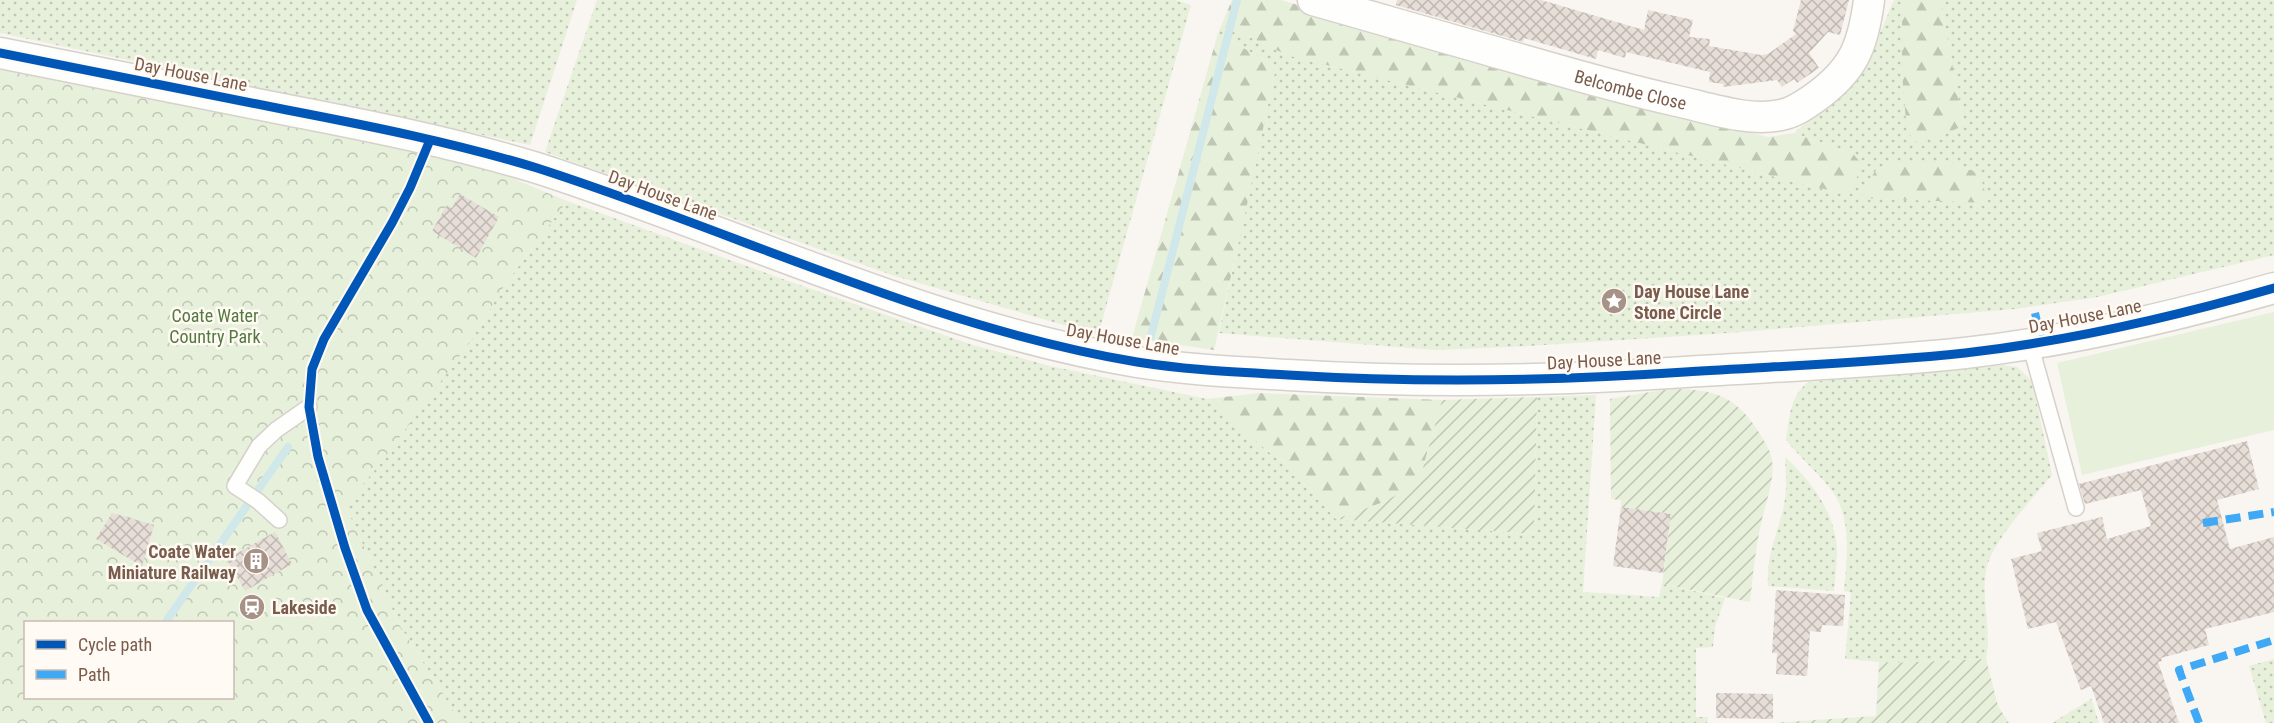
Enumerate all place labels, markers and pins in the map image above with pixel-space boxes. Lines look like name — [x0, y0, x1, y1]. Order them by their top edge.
place label: Day House Lane Stone Circle — [1634, 281, 1749, 323]
place icon: Day House Lane Stone Circle — [1599, 286, 1629, 316]
place label: Coate Water Miniature Railway — [108, 541, 236, 583]
building icon: Coate Water Miniature Railway — [241, 546, 271, 576]
station icon: Lakeside — [237, 592, 267, 622]
place label: Lakeside — [272, 597, 337, 618]

